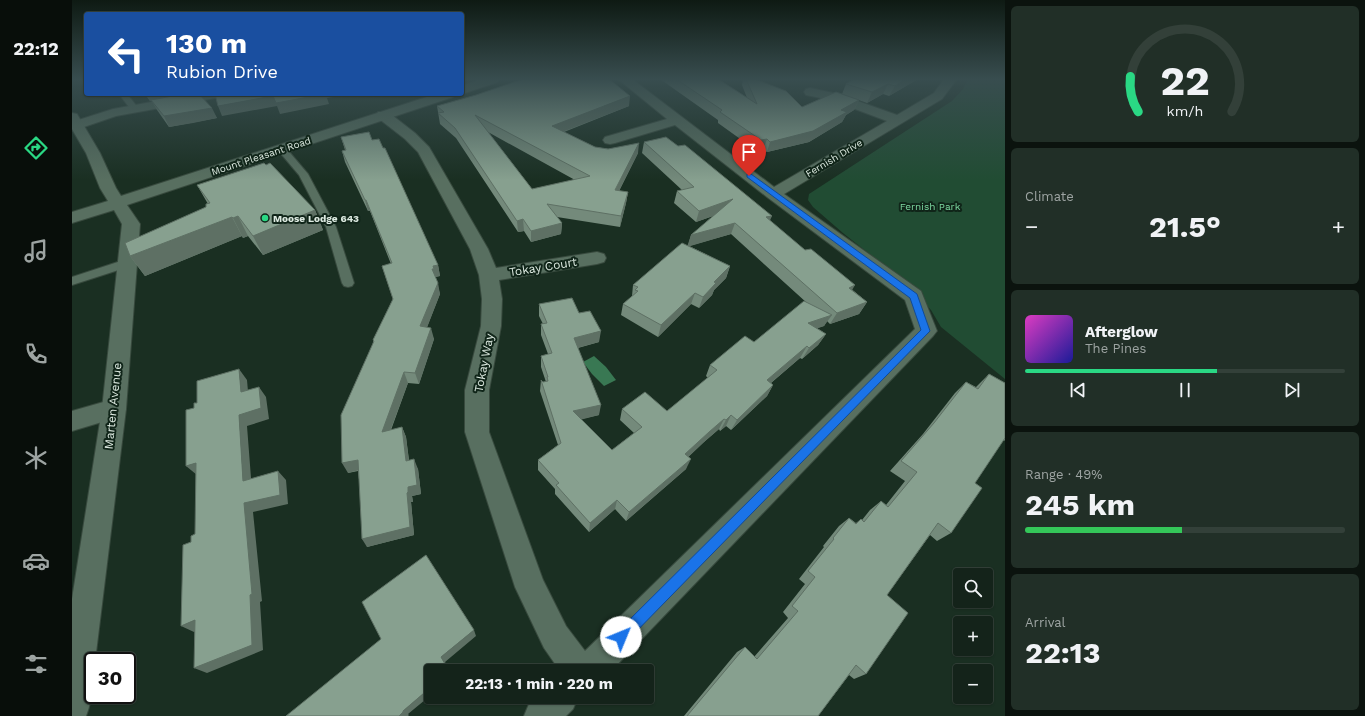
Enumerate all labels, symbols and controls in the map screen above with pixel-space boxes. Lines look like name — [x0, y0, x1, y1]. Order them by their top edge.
text: 130 m — [166, 27, 247, 60]
icon: left — [100, 28, 152, 80]
text: 22:12 — [13, 38, 59, 59]
text: 22 — [1160, 56, 1210, 105]
text: Rubion Drive — [166, 61, 278, 82]
text: km/h — [1167, 103, 1203, 119]
icon: directions — [22, 134, 50, 162]
street label: Mount Pleasant Road — [210, 135, 312, 177]
pin — [732, 135, 766, 176]
street label: Fernish Drive — [804, 137, 864, 179]
icon: arrive — [738, 141, 760, 163]
text: Climate — [1025, 189, 1074, 204]
park label: Fernish Park — [900, 201, 961, 212]
text: 21.5° — [1149, 209, 1221, 244]
marker: Moose Lodge 643 — [260, 213, 270, 223]
place label: Moose Lodge 643 — [273, 213, 359, 224]
text: − — [1025, 214, 1038, 239]
text: + — [1332, 214, 1345, 239]
icon: music — [22, 237, 50, 265]
street label: Tokay Court — [508, 255, 578, 279]
text: Afterglow — [1085, 323, 1158, 341]
street label: Tokay Way — [471, 332, 497, 394]
icon: phone — [22, 340, 50, 368]
text: The Pines — [1085, 341, 1146, 356]
street label: Marten Avenue — [101, 362, 125, 450]
icon: previous — [1067, 379, 1089, 401]
icon: pause — [1174, 379, 1196, 401]
icon: next — [1281, 379, 1303, 401]
icon: climate — [22, 444, 50, 472]
text: Range · 49% — [1025, 467, 1102, 482]
text: 245 km — [1025, 487, 1135, 522]
icon: car — [22, 547, 50, 575]
map controls — [953, 568, 993, 704]
button: search — [953, 568, 993, 608]
text: Arrival — [1025, 615, 1066, 630]
position arrow — [600, 616, 642, 658]
button: + — [953, 616, 993, 656]
text: 22:13 — [1025, 635, 1101, 670]
icon: filters — [22, 650, 50, 678]
speed limit sign: 30 — [84, 652, 136, 704]
button: − — [953, 664, 993, 704]
text: 22:13 · 1 min · 220 m — [465, 675, 613, 693]

